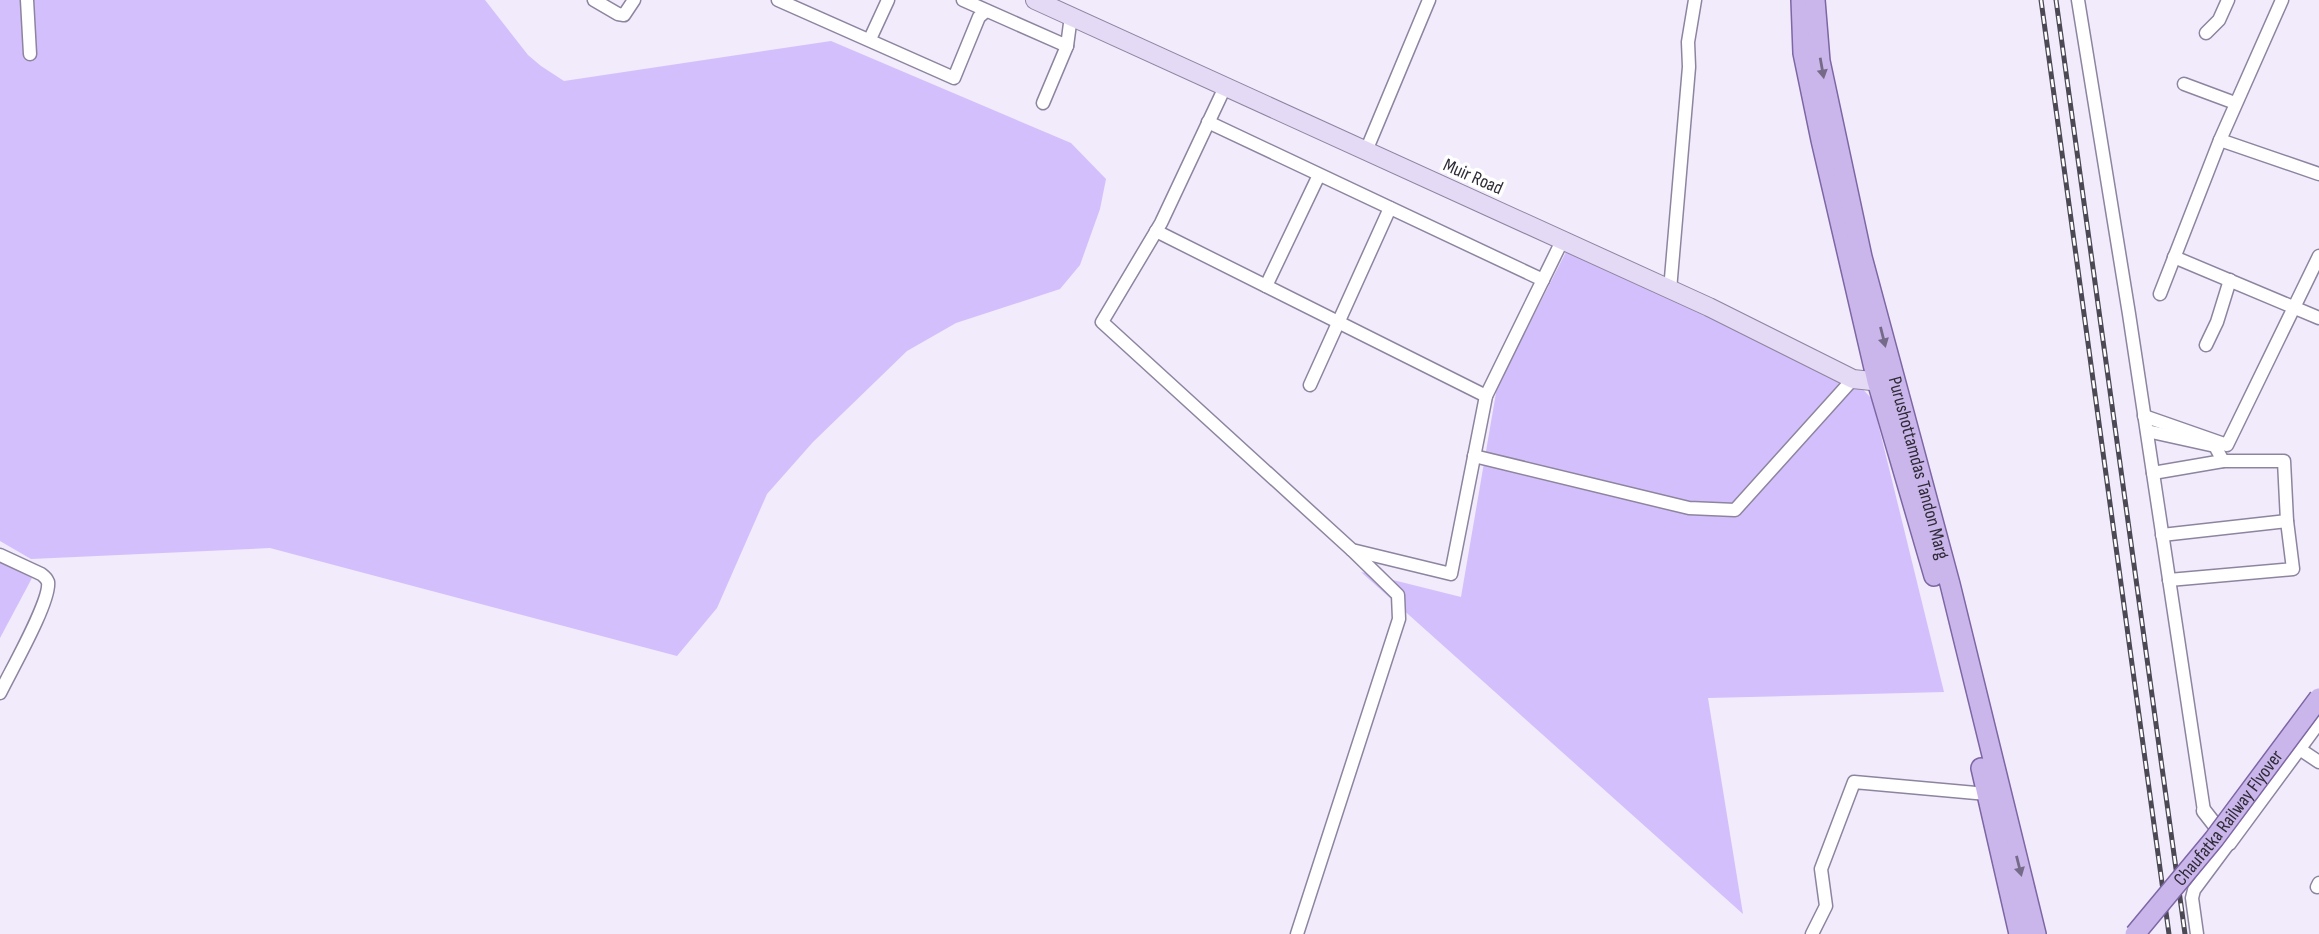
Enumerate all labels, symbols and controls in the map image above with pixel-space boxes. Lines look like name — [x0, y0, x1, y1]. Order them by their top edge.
one-way arrow — [1817, 57, 1828, 79]
street label: Muir Road — [1440, 154, 1506, 200]
one-way arrow — [1878, 326, 1889, 348]
street label: Purushottamdas Tandon Marg — [1883, 374, 1954, 562]
street label: Chaufatka Railway Flyover — [2168, 745, 2288, 890]
one-way arrow — [2014, 855, 2025, 877]

